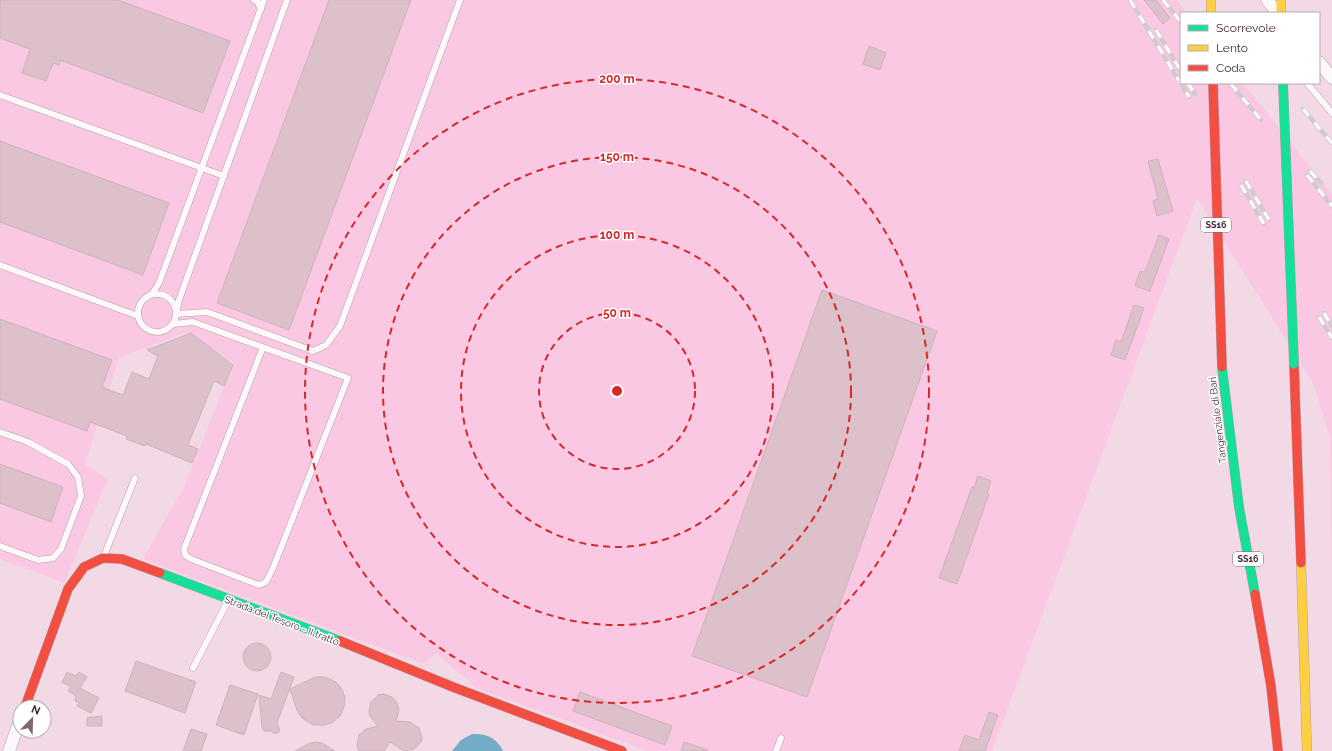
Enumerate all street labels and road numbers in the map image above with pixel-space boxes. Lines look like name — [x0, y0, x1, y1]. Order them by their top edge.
road number: SS16 — [1201, 218, 1231, 232]
street label: Tangenziale di Bari — [1207, 376, 1228, 464]
road number: SS16 — [1233, 552, 1263, 566]
street label: Strada del Tesoro - II tratto — [223, 594, 341, 647]

